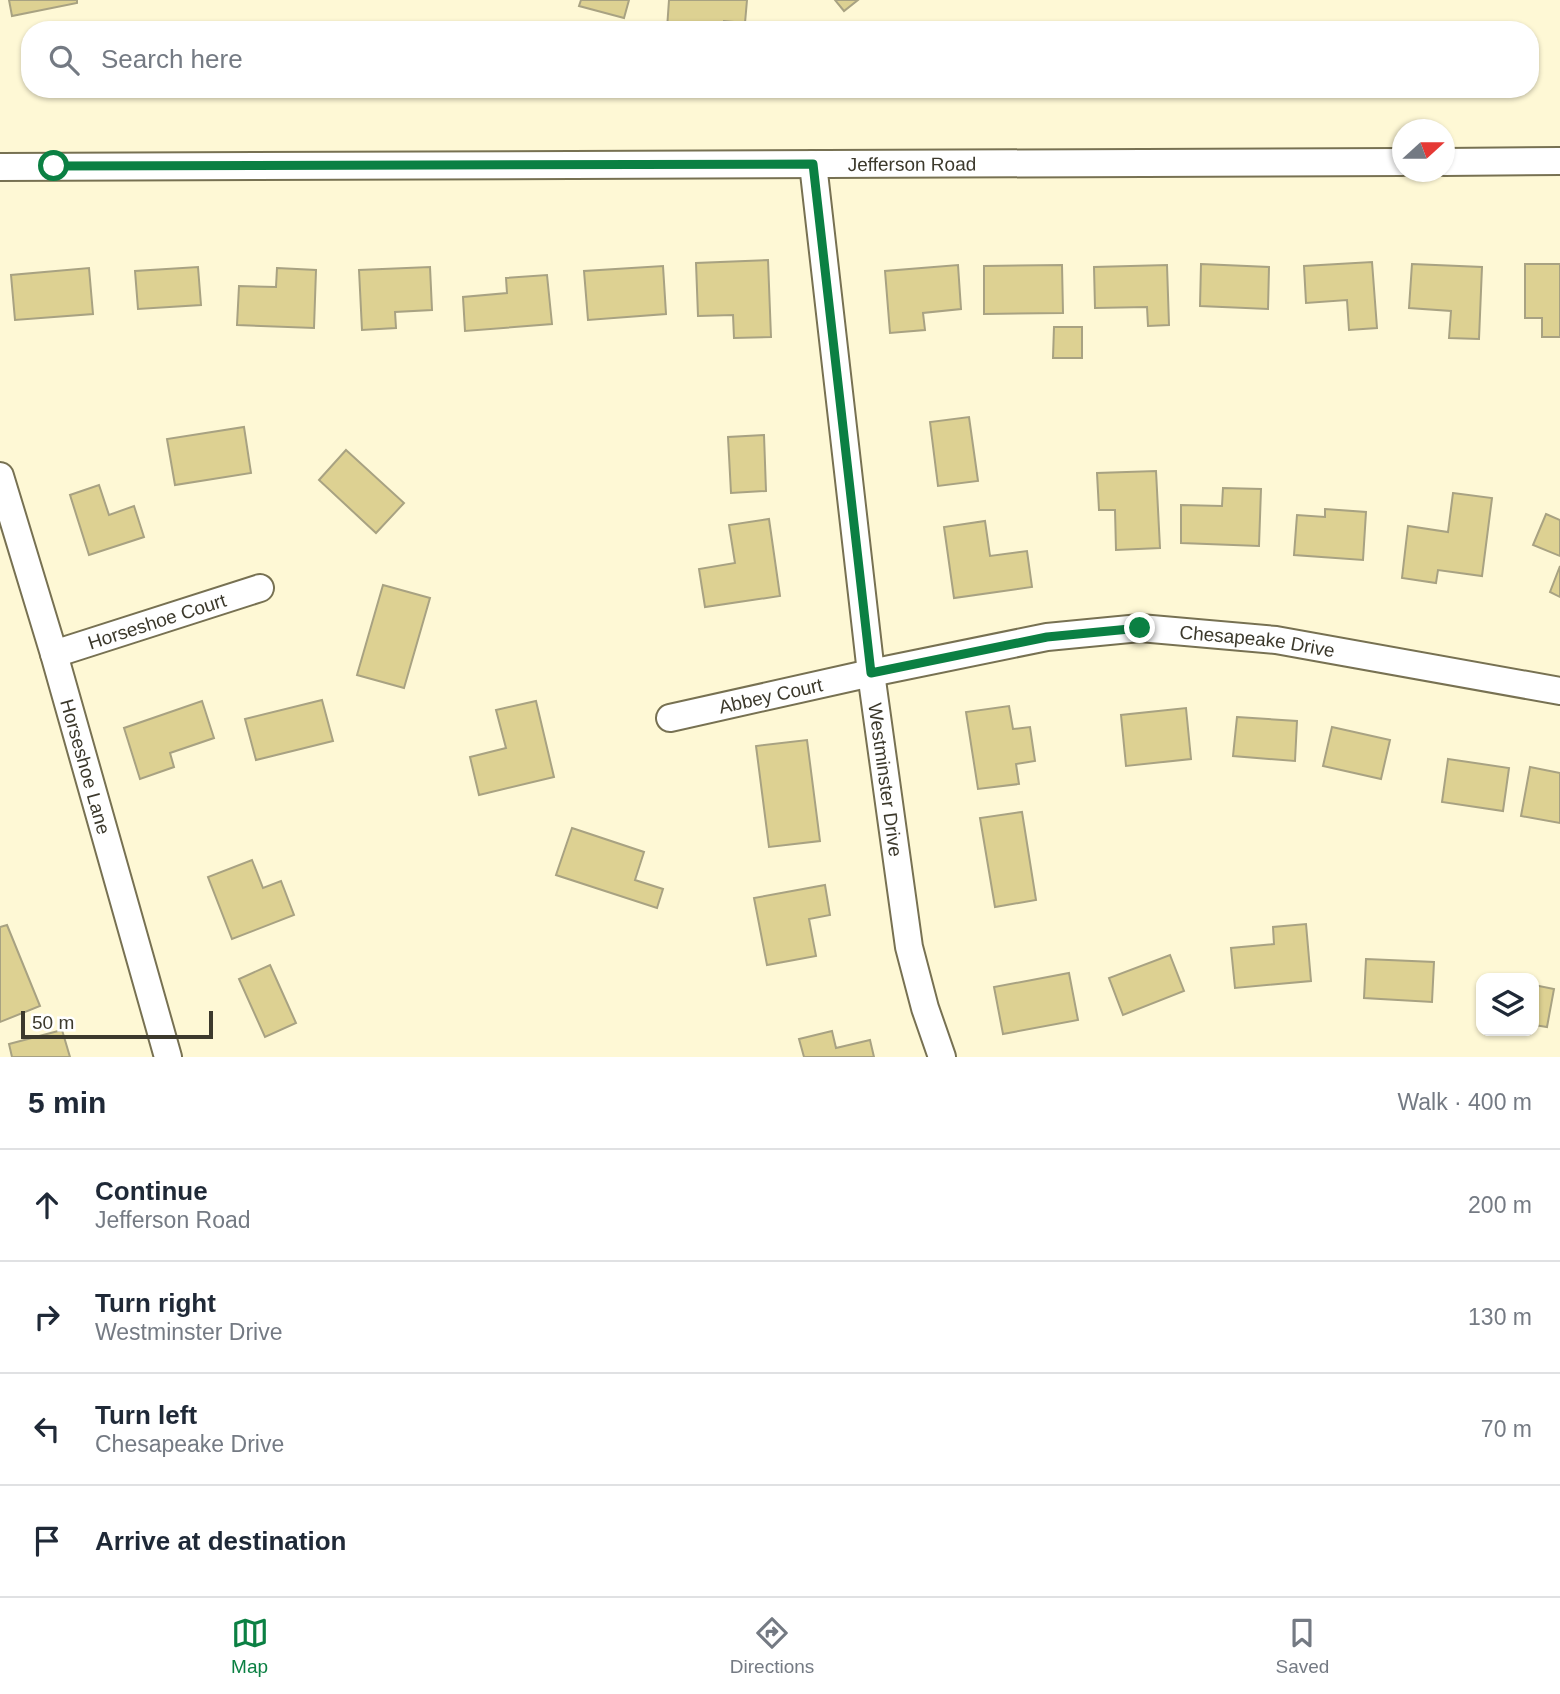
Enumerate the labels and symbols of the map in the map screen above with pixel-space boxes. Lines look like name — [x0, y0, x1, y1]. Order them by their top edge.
north arrow — [1392, 119, 1455, 182]
route start — [38, 150, 69, 181]
street label: Jefferson Road — [848, 154, 976, 175]
street label: Horseshoe Court — [85, 589, 229, 653]
route end — [1124, 612, 1155, 643]
street label: Chesapeake Drive — [1179, 622, 1336, 661]
street label: Abbey Court — [717, 674, 825, 718]
street label: Horseshoe Lane — [56, 697, 114, 837]
street label: Westminster Drive — [864, 702, 906, 858]
scale bar — [21, 1008, 214, 1040]

